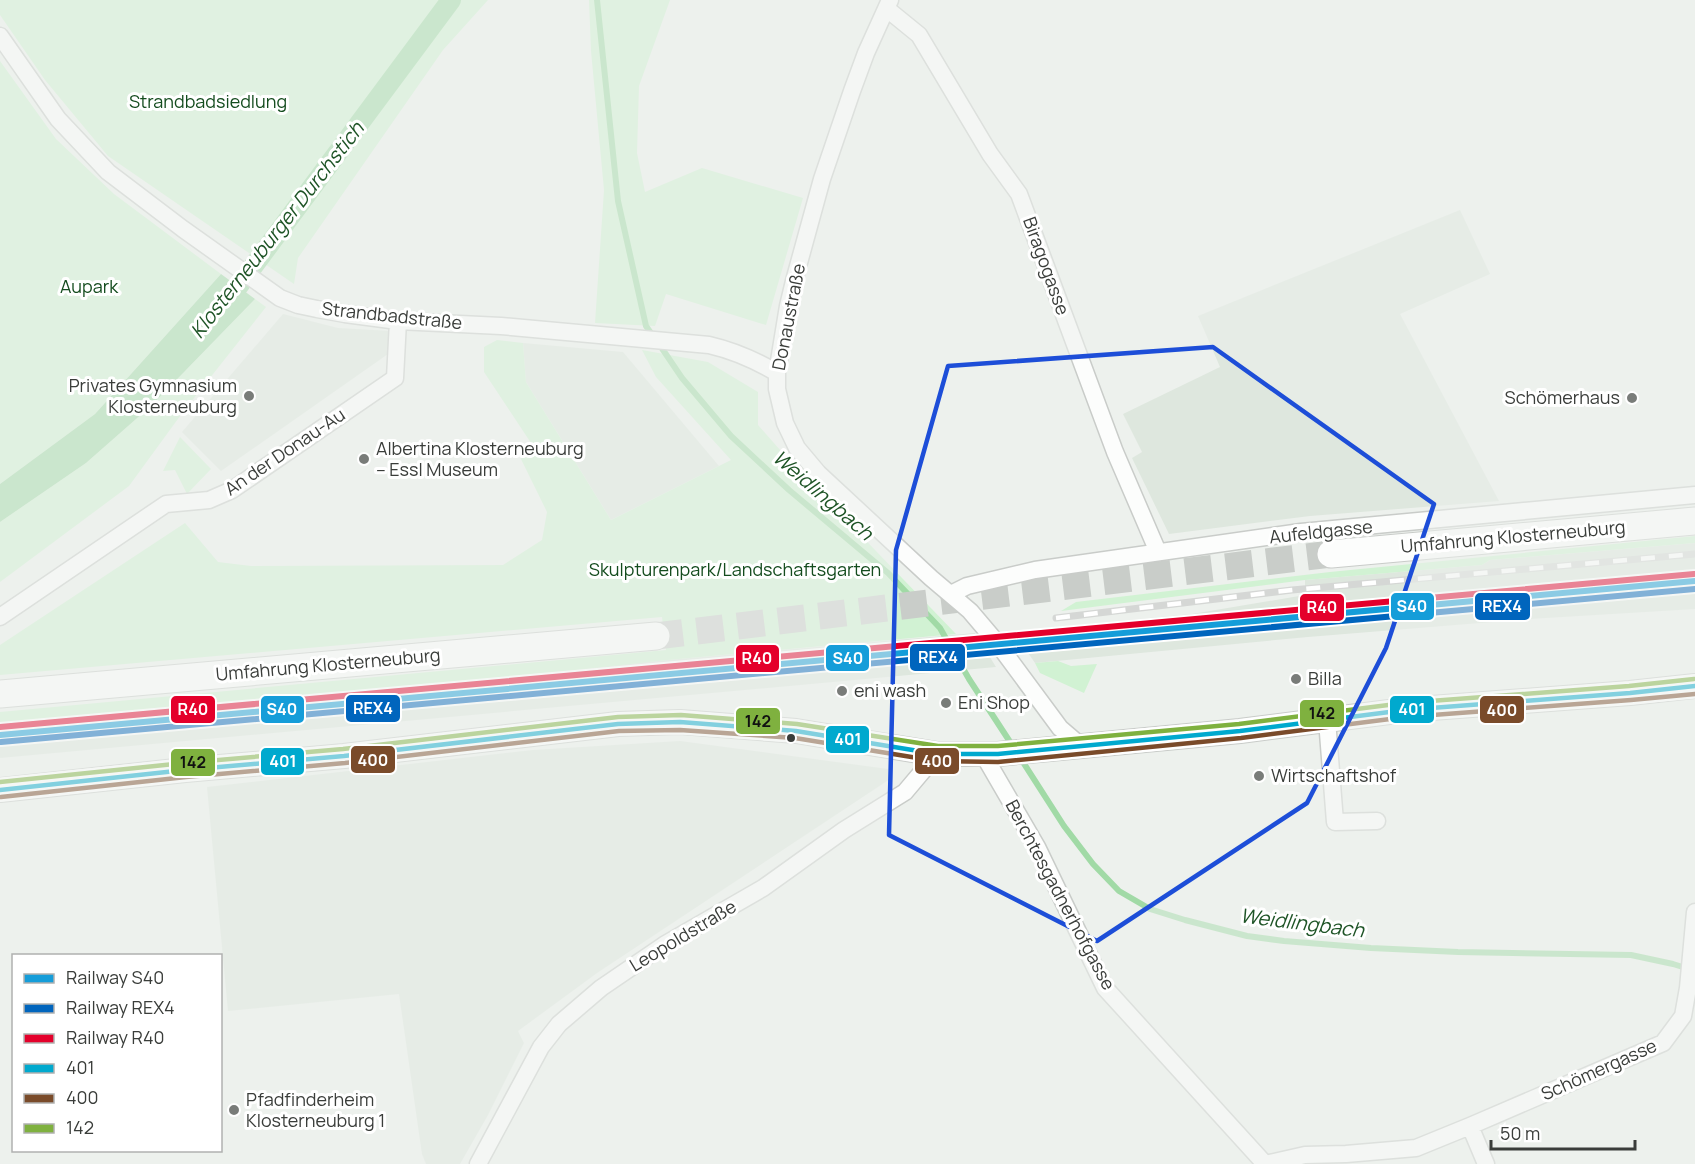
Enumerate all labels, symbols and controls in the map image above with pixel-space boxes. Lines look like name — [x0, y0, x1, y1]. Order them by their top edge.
park label: Strandbadsiedlung — [129, 89, 287, 113]
water label: Klosterneuburger Durchstich — [184, 115, 370, 343]
street label: Biragogasse — [1018, 213, 1076, 318]
street label: Donaustraße — [766, 261, 810, 372]
park label: Aupark — [60, 274, 119, 298]
street label: Strandbadstraße — [321, 296, 464, 334]
place label: Privates Gymnasium Klosterneuburg — [69, 373, 237, 418]
place label: Schömerhaus — [1505, 385, 1620, 409]
marker: Privates Gymnasium Klosterneuburg — [242, 389, 256, 403]
marker: Schömerhaus — [1625, 391, 1639, 405]
street label: An der Donau-Au — [220, 402, 349, 500]
place label: Albertina Klosterneuburg – Essl Museum — [376, 436, 584, 481]
water label: Weidlingbach — [767, 444, 880, 546]
marker: Albertina Klosterneuburg – Essl Museum — [357, 452, 371, 466]
street label: Aufeldgasse — [1268, 514, 1374, 548]
street label: Umfahrung Klosterneuburg — [1400, 514, 1626, 558]
park label: Skulpturenpark/Landschaftsgarten — [589, 557, 881, 581]
line badge: S40 — [1390, 592, 1435, 621]
line badge: REX4 — [1474, 592, 1531, 621]
line badge: R40 — [1299, 593, 1345, 622]
text: S40 — [1397, 595, 1427, 617]
text: REX4 — [1482, 595, 1522, 617]
text: R40 — [1307, 596, 1337, 618]
street label: Umfahrung Klosterneuburg — [215, 642, 441, 686]
line badge: REX4 — [909, 643, 966, 672]
line badge: R40 — [735, 644, 780, 673]
line badge: S40 — [825, 644, 870, 672]
text: REX4 — [918, 646, 958, 668]
text: R40 — [742, 647, 772, 669]
text: S40 — [833, 647, 863, 669]
place label: Billa — [1308, 666, 1342, 690]
marker: Billa — [1289, 672, 1303, 686]
place label: eni wash — [854, 678, 926, 702]
marker: eni wash — [835, 684, 849, 698]
place label: Eni Shop — [958, 690, 1030, 714]
line badge: REX4 — [345, 694, 401, 723]
line badge: R40 — [170, 695, 216, 724]
line badge: S40 — [260, 695, 305, 724]
line badge: 401 — [1389, 695, 1435, 724]
line badge: 400 — [1479, 695, 1525, 724]
marker: Eni Shop — [939, 696, 953, 710]
text: REX4 — [353, 697, 393, 719]
text: R40 — [178, 698, 208, 720]
text: S40 — [267, 698, 297, 720]
text: 401 — [1398, 698, 1426, 720]
line badge: 142 — [1299, 699, 1345, 728]
text: 400 — [1487, 699, 1517, 721]
text: 142 — [1309, 702, 1335, 724]
line badge: 142 — [735, 707, 781, 735]
text: 142 — [745, 710, 771, 732]
line badge: 401 — [825, 725, 870, 754]
text: 401 — [834, 728, 862, 750]
unlabelled marker — [785, 732, 797, 744]
line badge: 400 — [350, 745, 396, 774]
line badge: 401 — [260, 747, 305, 776]
line badge: 400 — [914, 747, 960, 775]
line badge: 142 — [170, 748, 216, 777]
text: 400 — [358, 749, 388, 771]
text: 401 — [269, 750, 297, 772]
text: 400 — [922, 750, 952, 772]
text: 142 — [180, 751, 206, 773]
place label: Wirtschaftshof — [1271, 763, 1397, 787]
marker: Wirtschaftshof — [1252, 769, 1266, 783]
street label: Berchtesgadnerhofgasse — [1000, 795, 1121, 994]
street label: Leopoldstraße — [625, 894, 740, 976]
water label: Weidlingbach — [1239, 902, 1367, 944]
legend — [12, 954, 222, 1152]
text: Railway S40 — [66, 965, 164, 989]
text: Railway REX4 — [66, 995, 175, 1019]
text: Railway R40 — [66, 1025, 165, 1049]
street label: Schömergasse — [1537, 1033, 1660, 1105]
text: 401 — [66, 1055, 95, 1079]
text: 400 — [66, 1085, 99, 1109]
place label: Pfadfinderheim Klosterneuburg 1 — [246, 1087, 385, 1132]
marker: Pfadfinderheim Klosterneuburg 1 — [227, 1103, 241, 1117]
scale bar — [1491, 1113, 1635, 1151]
text: 142 — [66, 1115, 94, 1139]
text: 50 m — [1500, 1121, 1540, 1145]

